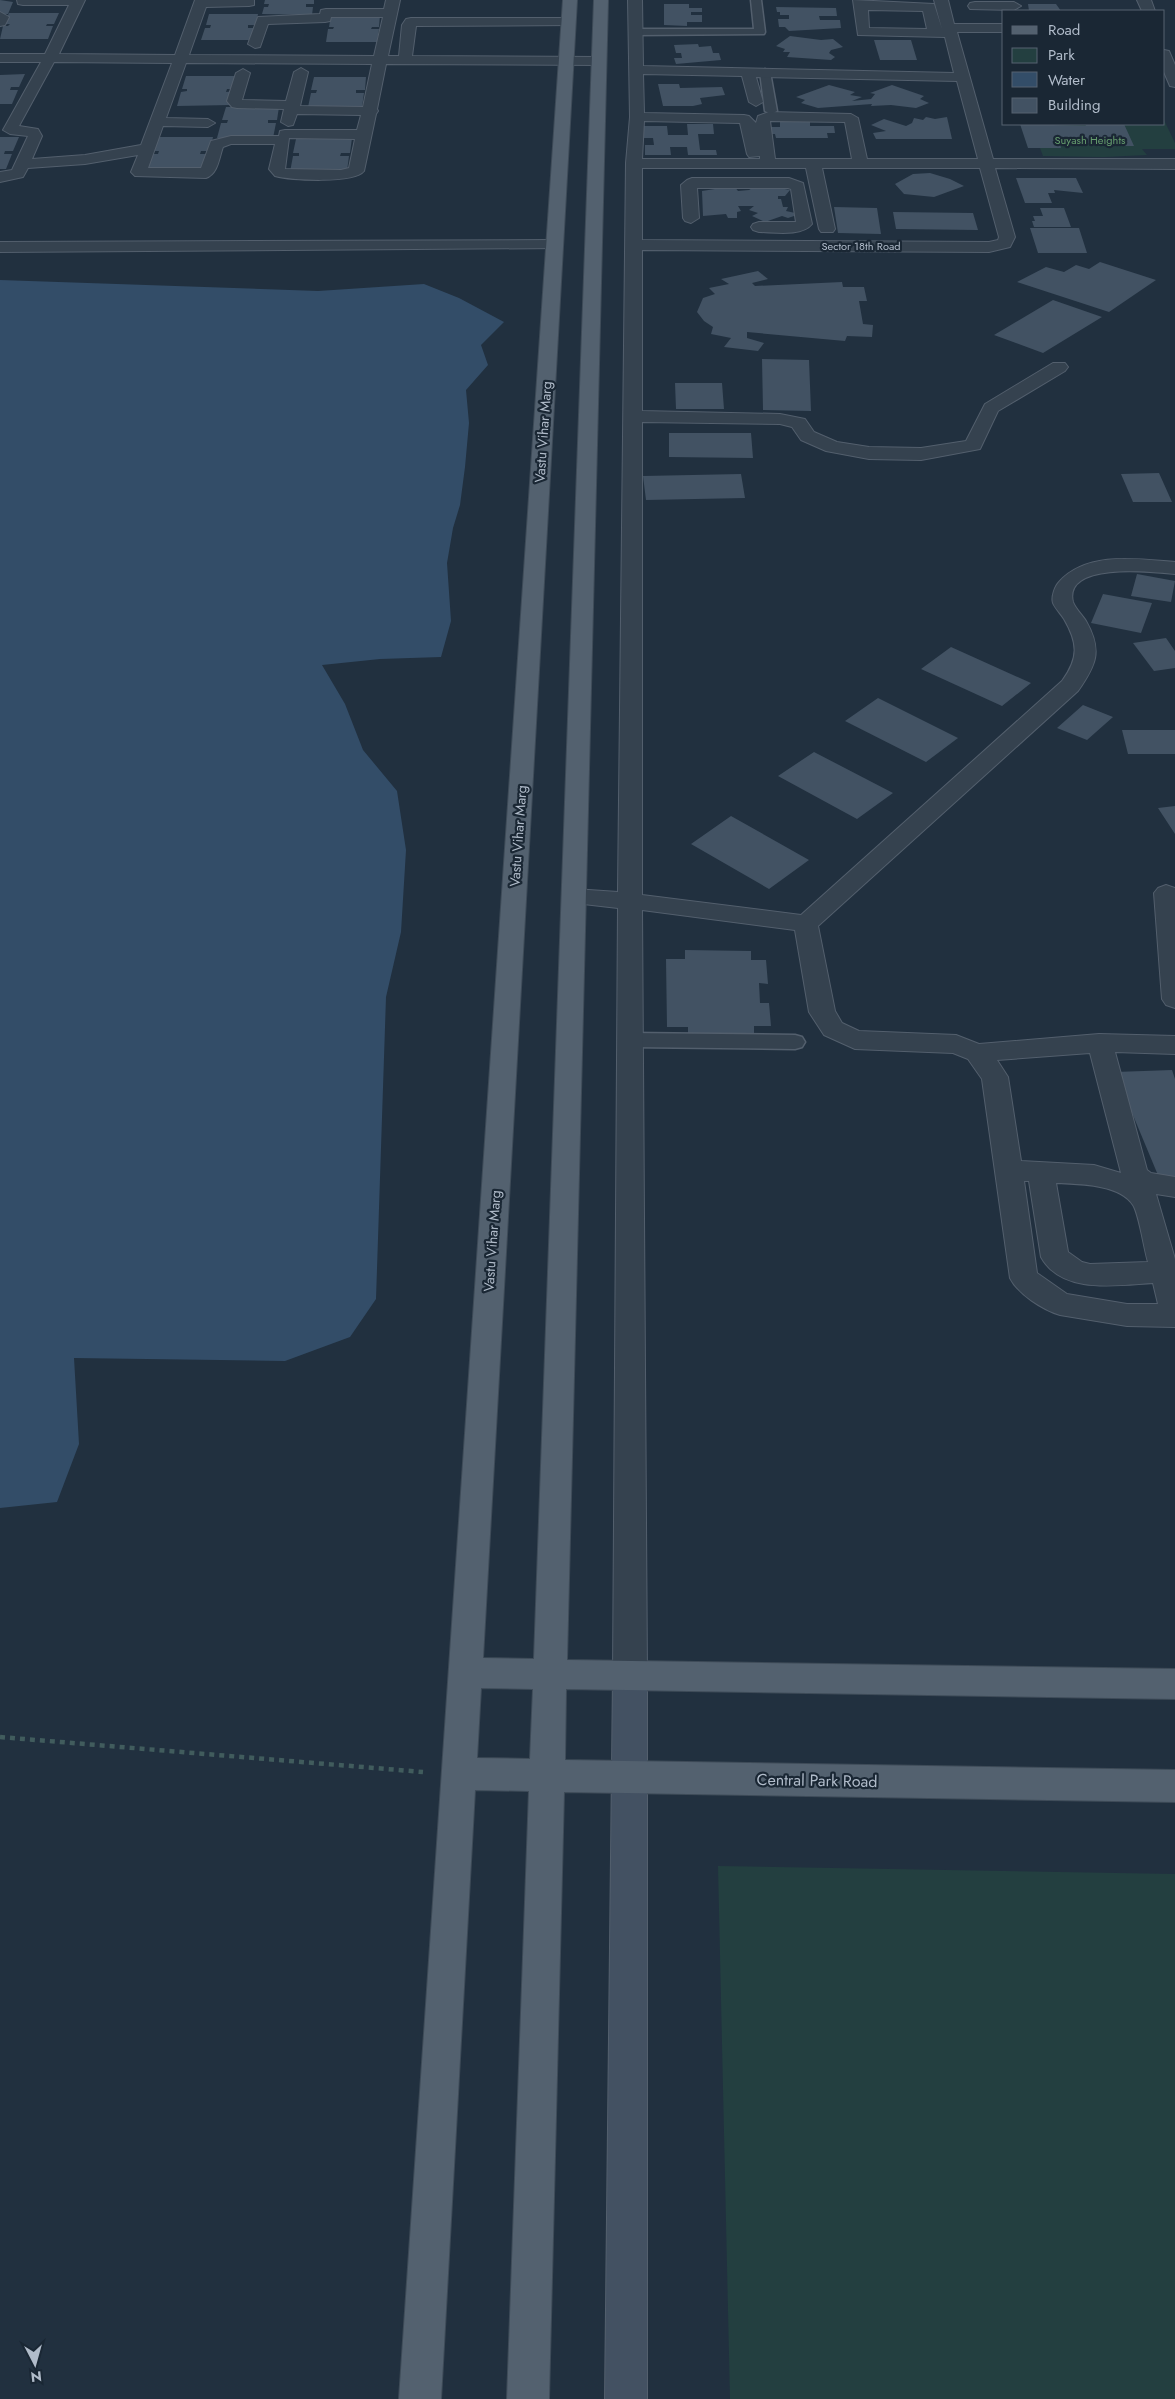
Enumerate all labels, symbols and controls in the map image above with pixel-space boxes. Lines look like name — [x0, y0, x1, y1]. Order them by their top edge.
legend — [1002, 10, 1165, 125]
text: Road — [1048, 19, 1080, 41]
text: Park — [1048, 44, 1075, 66]
text: Water — [1048, 69, 1086, 91]
text: Building — [1048, 94, 1100, 116]
park label: Suyash Heights — [1055, 132, 1126, 148]
street label: Sector 18th Road — [821, 238, 901, 254]
street label: Vastu Vihar Marg — [529, 381, 557, 483]
street label: Vastu Vihar Marg — [504, 785, 532, 887]
street label: Vastu Vihar Marg — [478, 1190, 506, 1292]
street label: Central Park Road — [756, 1768, 878, 1793]
north arrow — [10, 2339, 60, 2389]
text: N — [30, 2366, 43, 2387]

